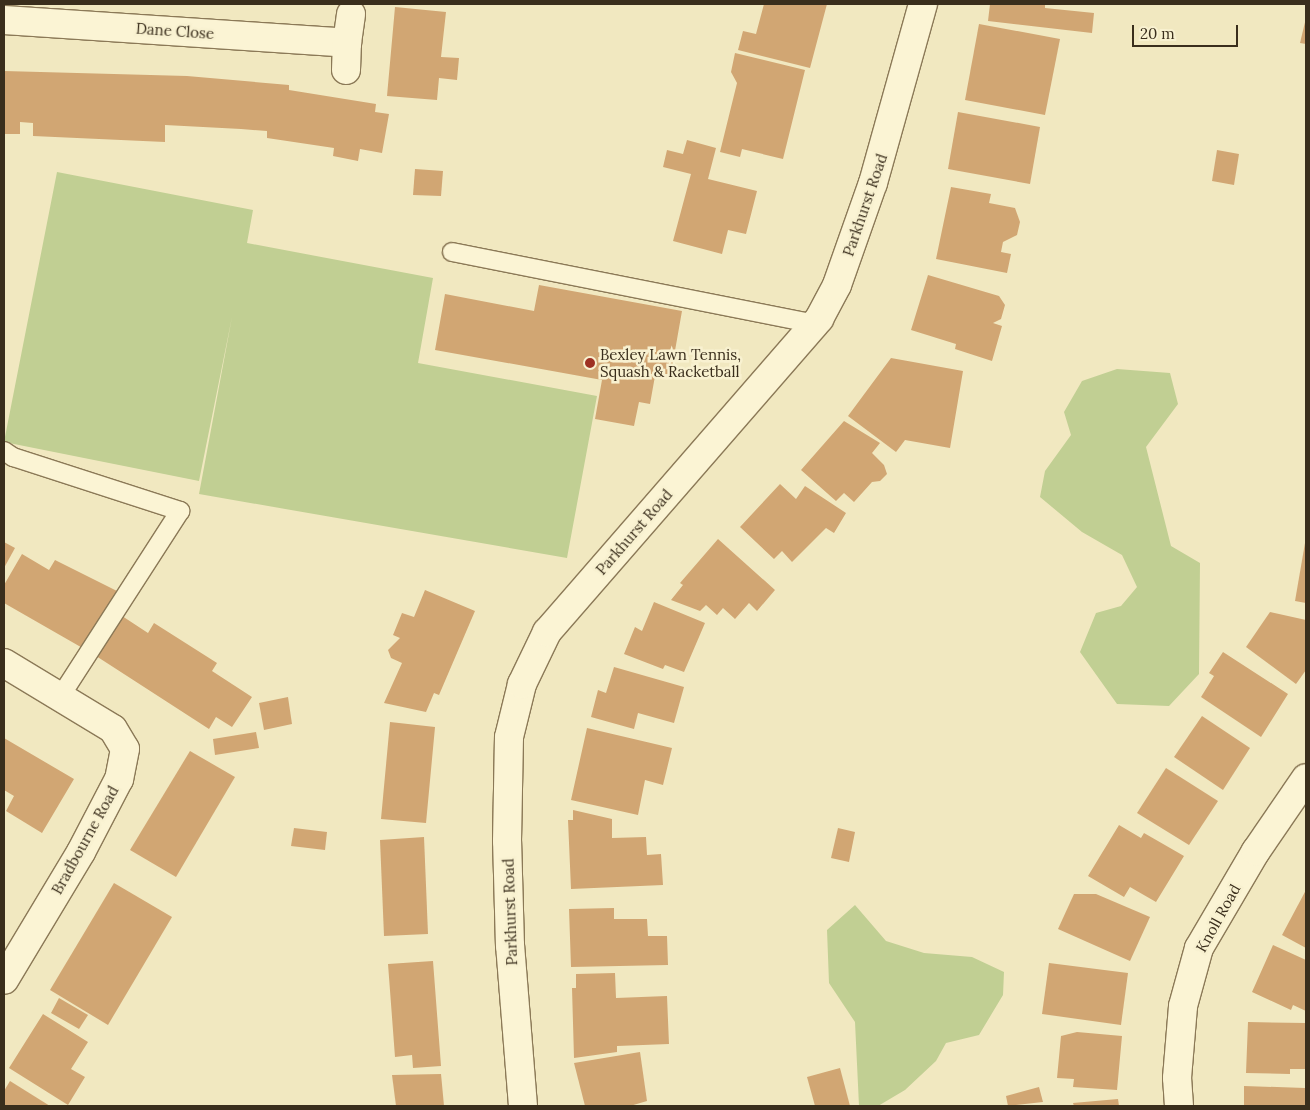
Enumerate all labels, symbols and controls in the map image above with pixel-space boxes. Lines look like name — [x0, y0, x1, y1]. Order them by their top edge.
scale bar — [1135, 15, 1241, 47]
street label: Dane Close — [135, 19, 215, 43]
text: 20 m — [1140, 24, 1175, 43]
street label: Parkhurst Road — [839, 151, 891, 259]
place label: Bexley Lawn Tennis, Squash & Racketball — [600, 345, 741, 380]
marker: Bexley Lawn Tennis, Squash & Racketball — [584, 357, 596, 369]
street label: Parkhurst Road — [592, 486, 676, 578]
street label: Bradbourne Road — [48, 783, 122, 897]
street label: Parkhurst Road — [499, 858, 521, 966]
street label: Knoll Road — [1192, 881, 1244, 955]

